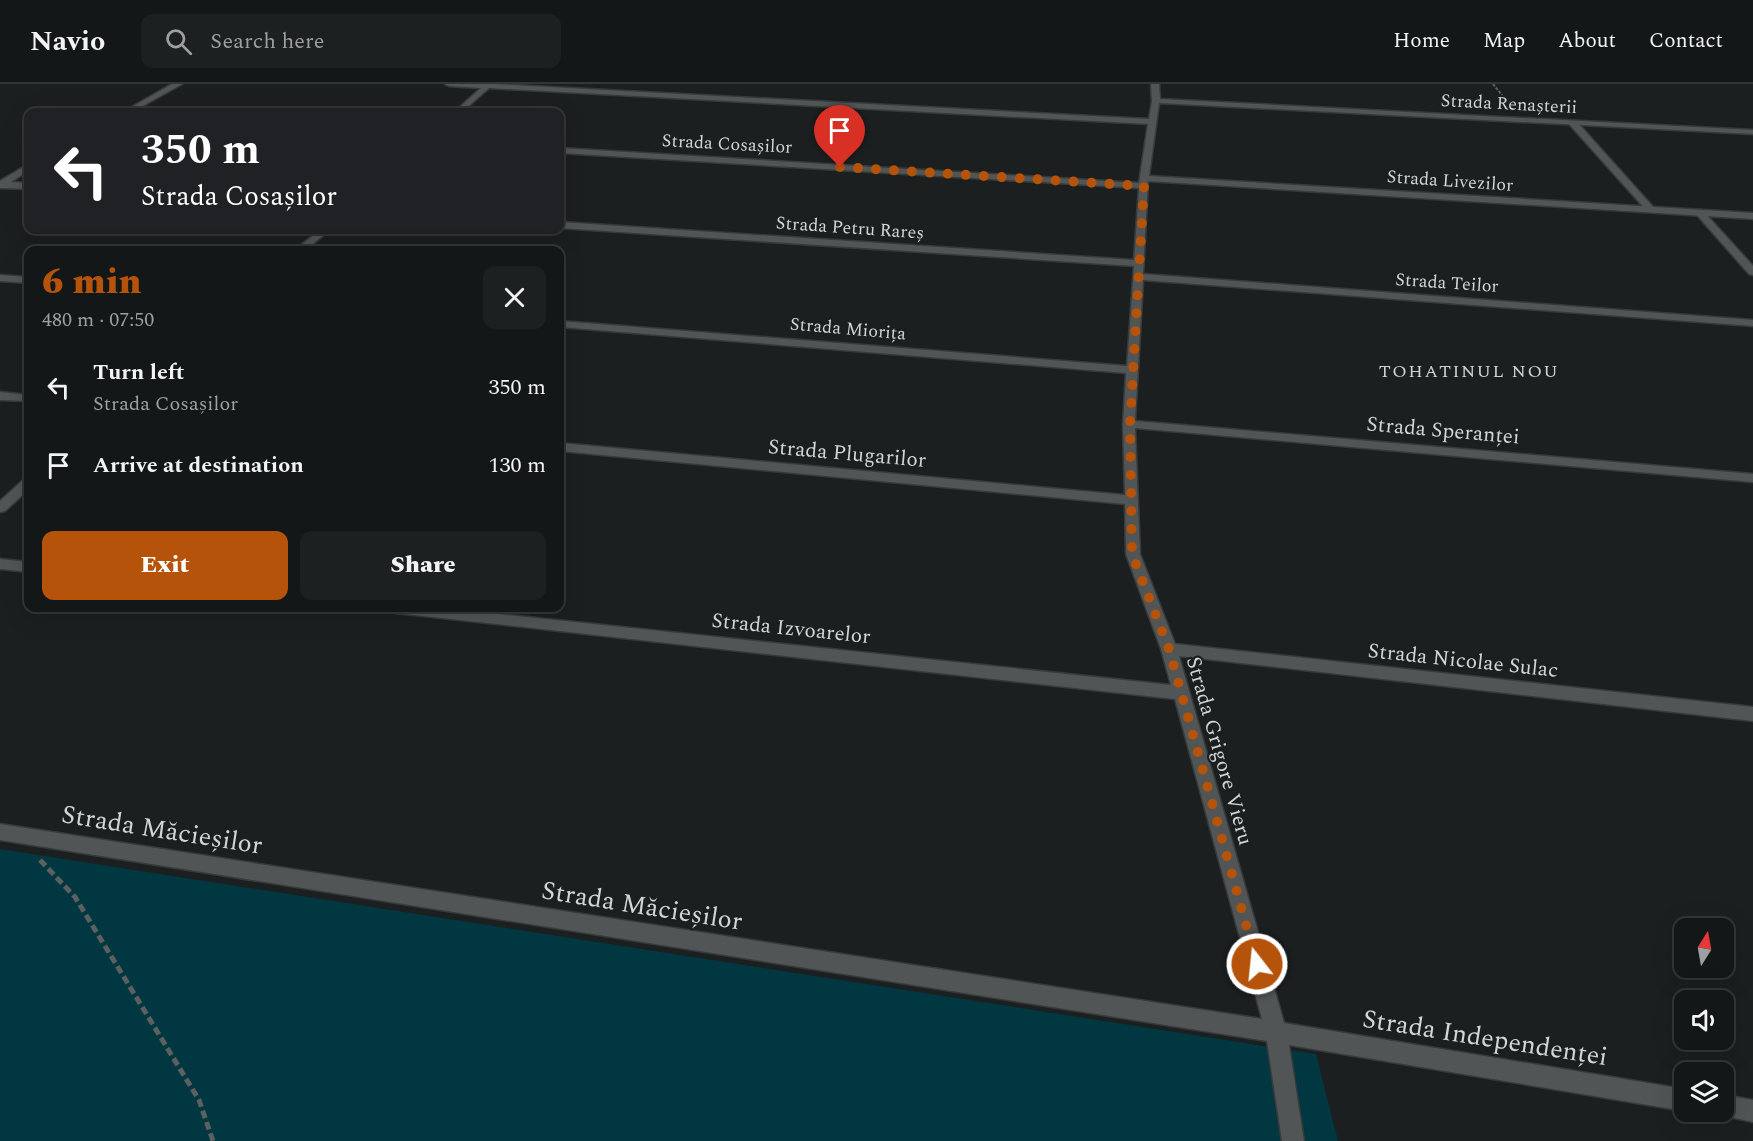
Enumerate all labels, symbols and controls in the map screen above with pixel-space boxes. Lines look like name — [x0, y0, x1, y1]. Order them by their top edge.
search box — [141, 14, 561, 68]
text: Navio — [30, 20, 105, 63]
icon: search — [162, 25, 195, 58]
text: Search here — [210, 25, 324, 58]
text: Home — [1393, 25, 1450, 57]
text: Map — [1483, 25, 1525, 57]
text: About — [1558, 25, 1616, 57]
text: Contact — [1649, 25, 1723, 57]
street label: Strada Renașterii — [1440, 87, 1578, 121]
pin — [814, 105, 865, 167]
icon: arrive — [823, 114, 856, 147]
text: 350 m — [141, 119, 260, 182]
street label: Strada Cosașilor — [661, 127, 793, 161]
icon: left — [42, 132, 120, 210]
street label: Strada Livezilor — [1386, 163, 1514, 199]
text: Strada Cosașilor — [141, 176, 337, 218]
street label: Strada Petru Rareș — [775, 209, 925, 247]
text: 6 min — [42, 255, 142, 310]
button: close — [483, 266, 546, 329]
street label: Strada Teilor — [1394, 266, 1500, 300]
text: 480 m · 07:50 — [42, 305, 154, 335]
street label: Strada Miorița — [789, 310, 907, 348]
text: Turn left — [93, 356, 185, 389]
district label: TOHATINUL NOU — [1379, 358, 1559, 385]
icon: left — [42, 371, 75, 404]
text: 350 m — [489, 371, 546, 404]
text: Strada Cosașilor — [93, 389, 238, 419]
street label: Strada Speranței — [1365, 408, 1521, 454]
street label: Strada Plugarilor — [767, 431, 927, 477]
icon: arrive — [42, 449, 75, 482]
text: Arrive at destination — [93, 449, 304, 482]
text: 130 m — [489, 449, 546, 482]
button: Exit — [42, 531, 288, 600]
button: Share — [300, 531, 546, 600]
street label: Strada Izvoarelor — [710, 605, 872, 653]
street label: Strada Nicolae Sulac — [1366, 635, 1560, 687]
street label: Strada Grigore Vieru — [1177, 653, 1261, 849]
street label: Strada Măcieșilor — [59, 794, 265, 866]
street label: Strada Măcieșilor — [539, 870, 745, 942]
north arrow — [1674, 918, 1734, 978]
map controls — [1674, 918, 1734, 1122]
position arrow — [1225, 932, 1289, 996]
button: sound — [1674, 990, 1734, 1050]
street label: Strada Independenței — [1360, 999, 1610, 1077]
button: layers — [1674, 1062, 1734, 1122]

